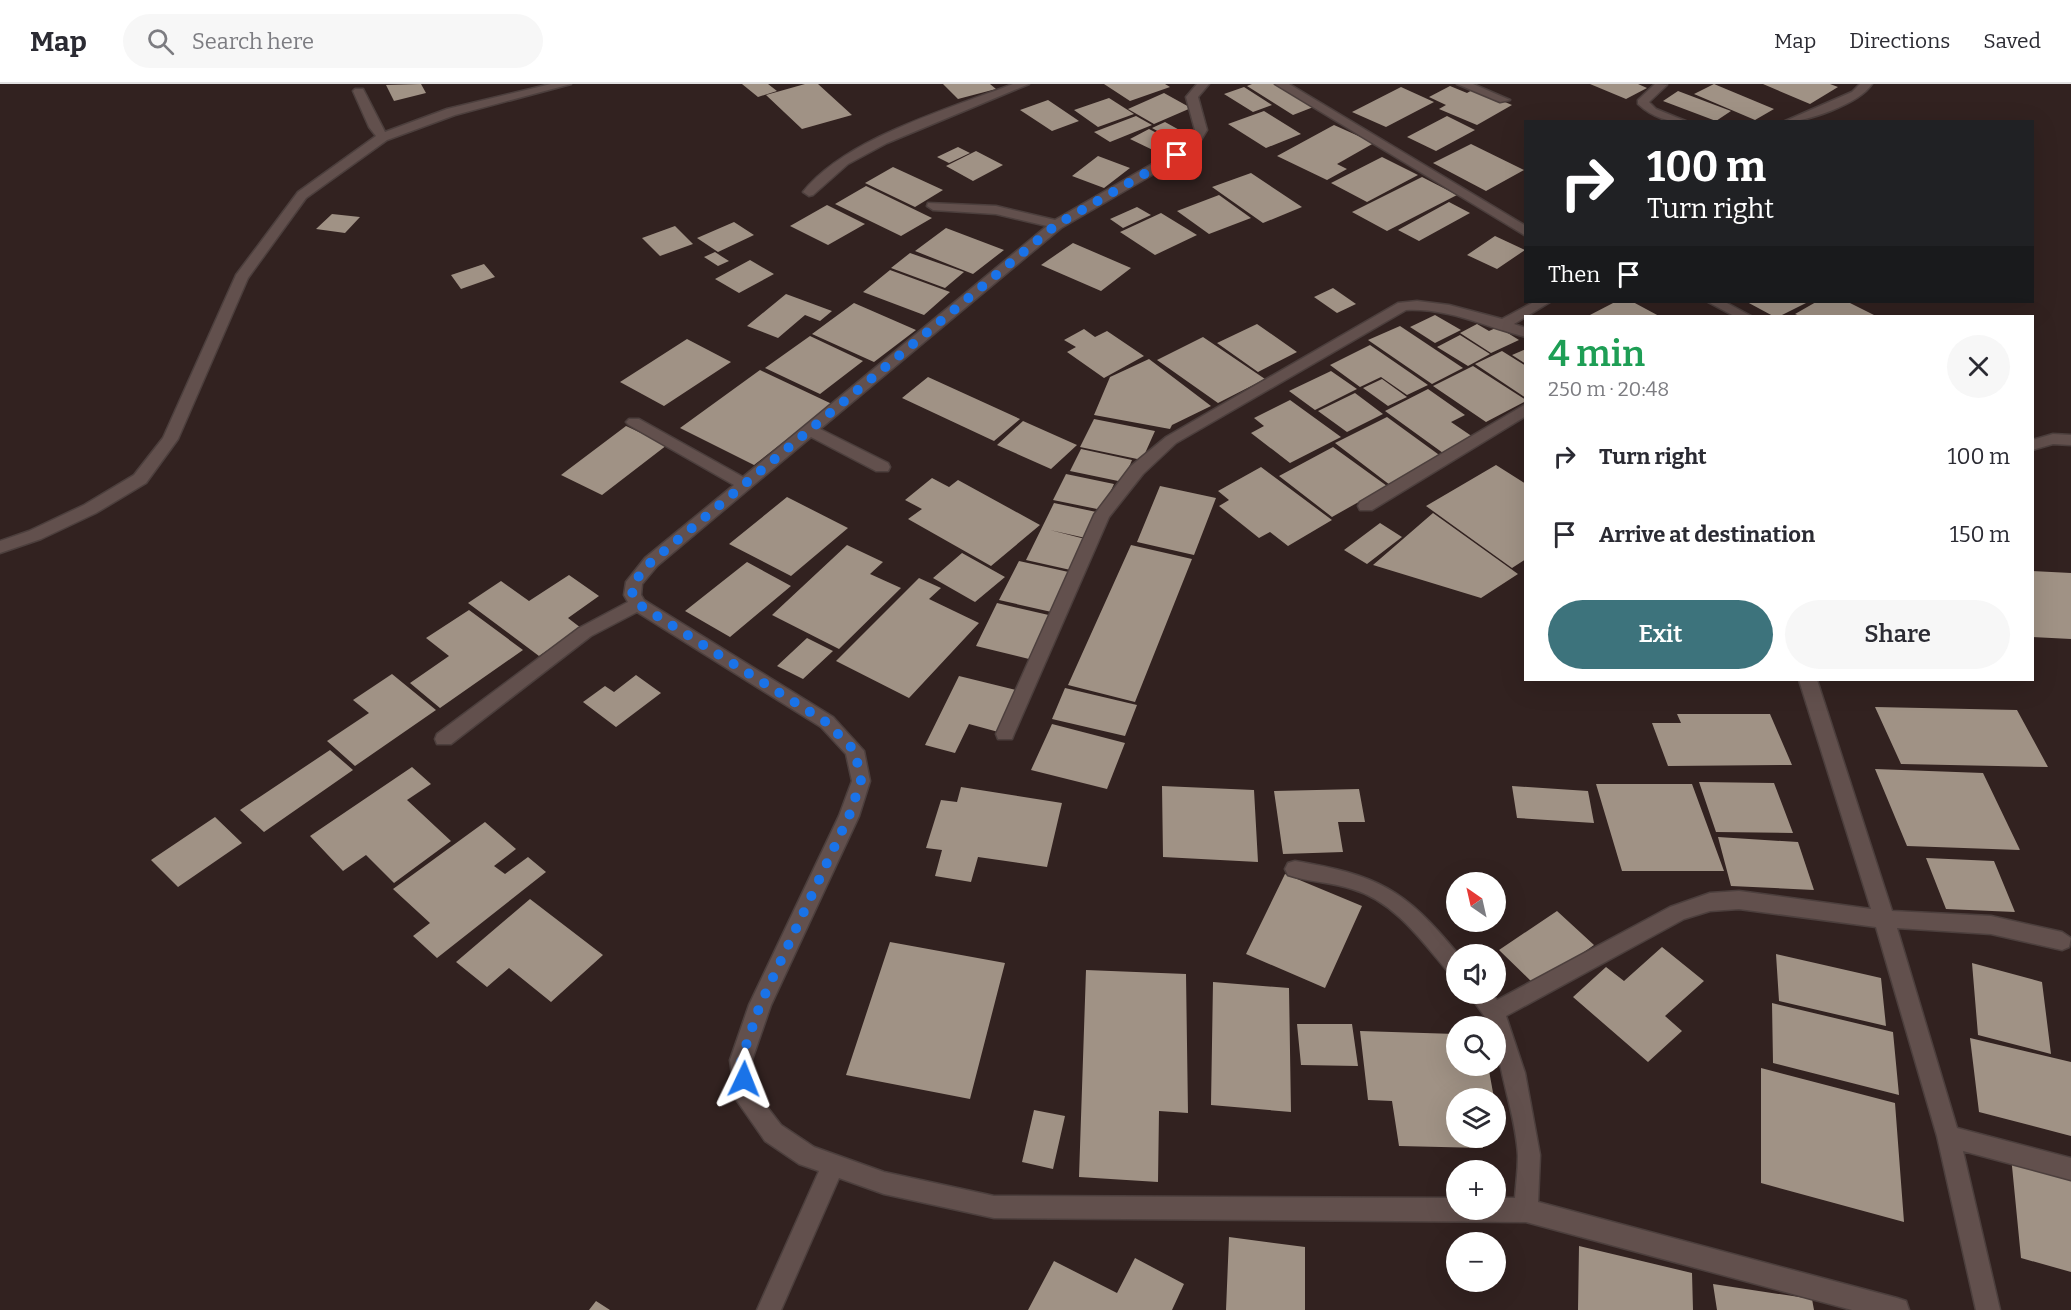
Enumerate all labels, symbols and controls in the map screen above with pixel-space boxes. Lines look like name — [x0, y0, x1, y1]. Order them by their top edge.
search box — [123, 14, 543, 68]
text: Map — [30, 25, 87, 58]
icon: search — [144, 25, 177, 58]
text: Search here — [192, 28, 314, 55]
text: Map — [1774, 28, 1816, 54]
text: Directions — [1849, 28, 1950, 54]
text: Saved — [1983, 28, 2041, 54]
pin — [1151, 129, 1202, 180]
icon: arrive — [1160, 138, 1193, 171]
text: 100 m — [1647, 142, 1766, 192]
icon: right — [1548, 144, 1626, 222]
text: Turn right — [1647, 193, 1774, 225]
icon: arrive — [1612, 258, 1645, 291]
text: Then — [1548, 261, 1600, 288]
text: 4 min — [1548, 332, 1645, 376]
button: close — [1947, 335, 2010, 398]
text: 250 m · 20:48 — [1548, 377, 1669, 401]
icon: right — [1548, 440, 1581, 473]
text: Turn right — [1599, 443, 1707, 470]
text: 100 m — [1947, 443, 2010, 470]
icon: arrive — [1548, 518, 1581, 551]
text: Arrive at destination — [1599, 521, 1815, 548]
text: 150 m — [1950, 521, 2010, 548]
button: Exit — [1548, 600, 1773, 669]
button: Share — [1785, 600, 2010, 669]
north arrow — [1446, 872, 1506, 932]
map controls — [1446, 872, 1506, 1292]
button: sound — [1446, 944, 1506, 1004]
button: search — [1446, 1016, 1506, 1076]
position arrow — [712, 1047, 776, 1111]
button: layers — [1446, 1088, 1506, 1148]
button: + — [1446, 1160, 1506, 1220]
button: − — [1446, 1232, 1506, 1292]

